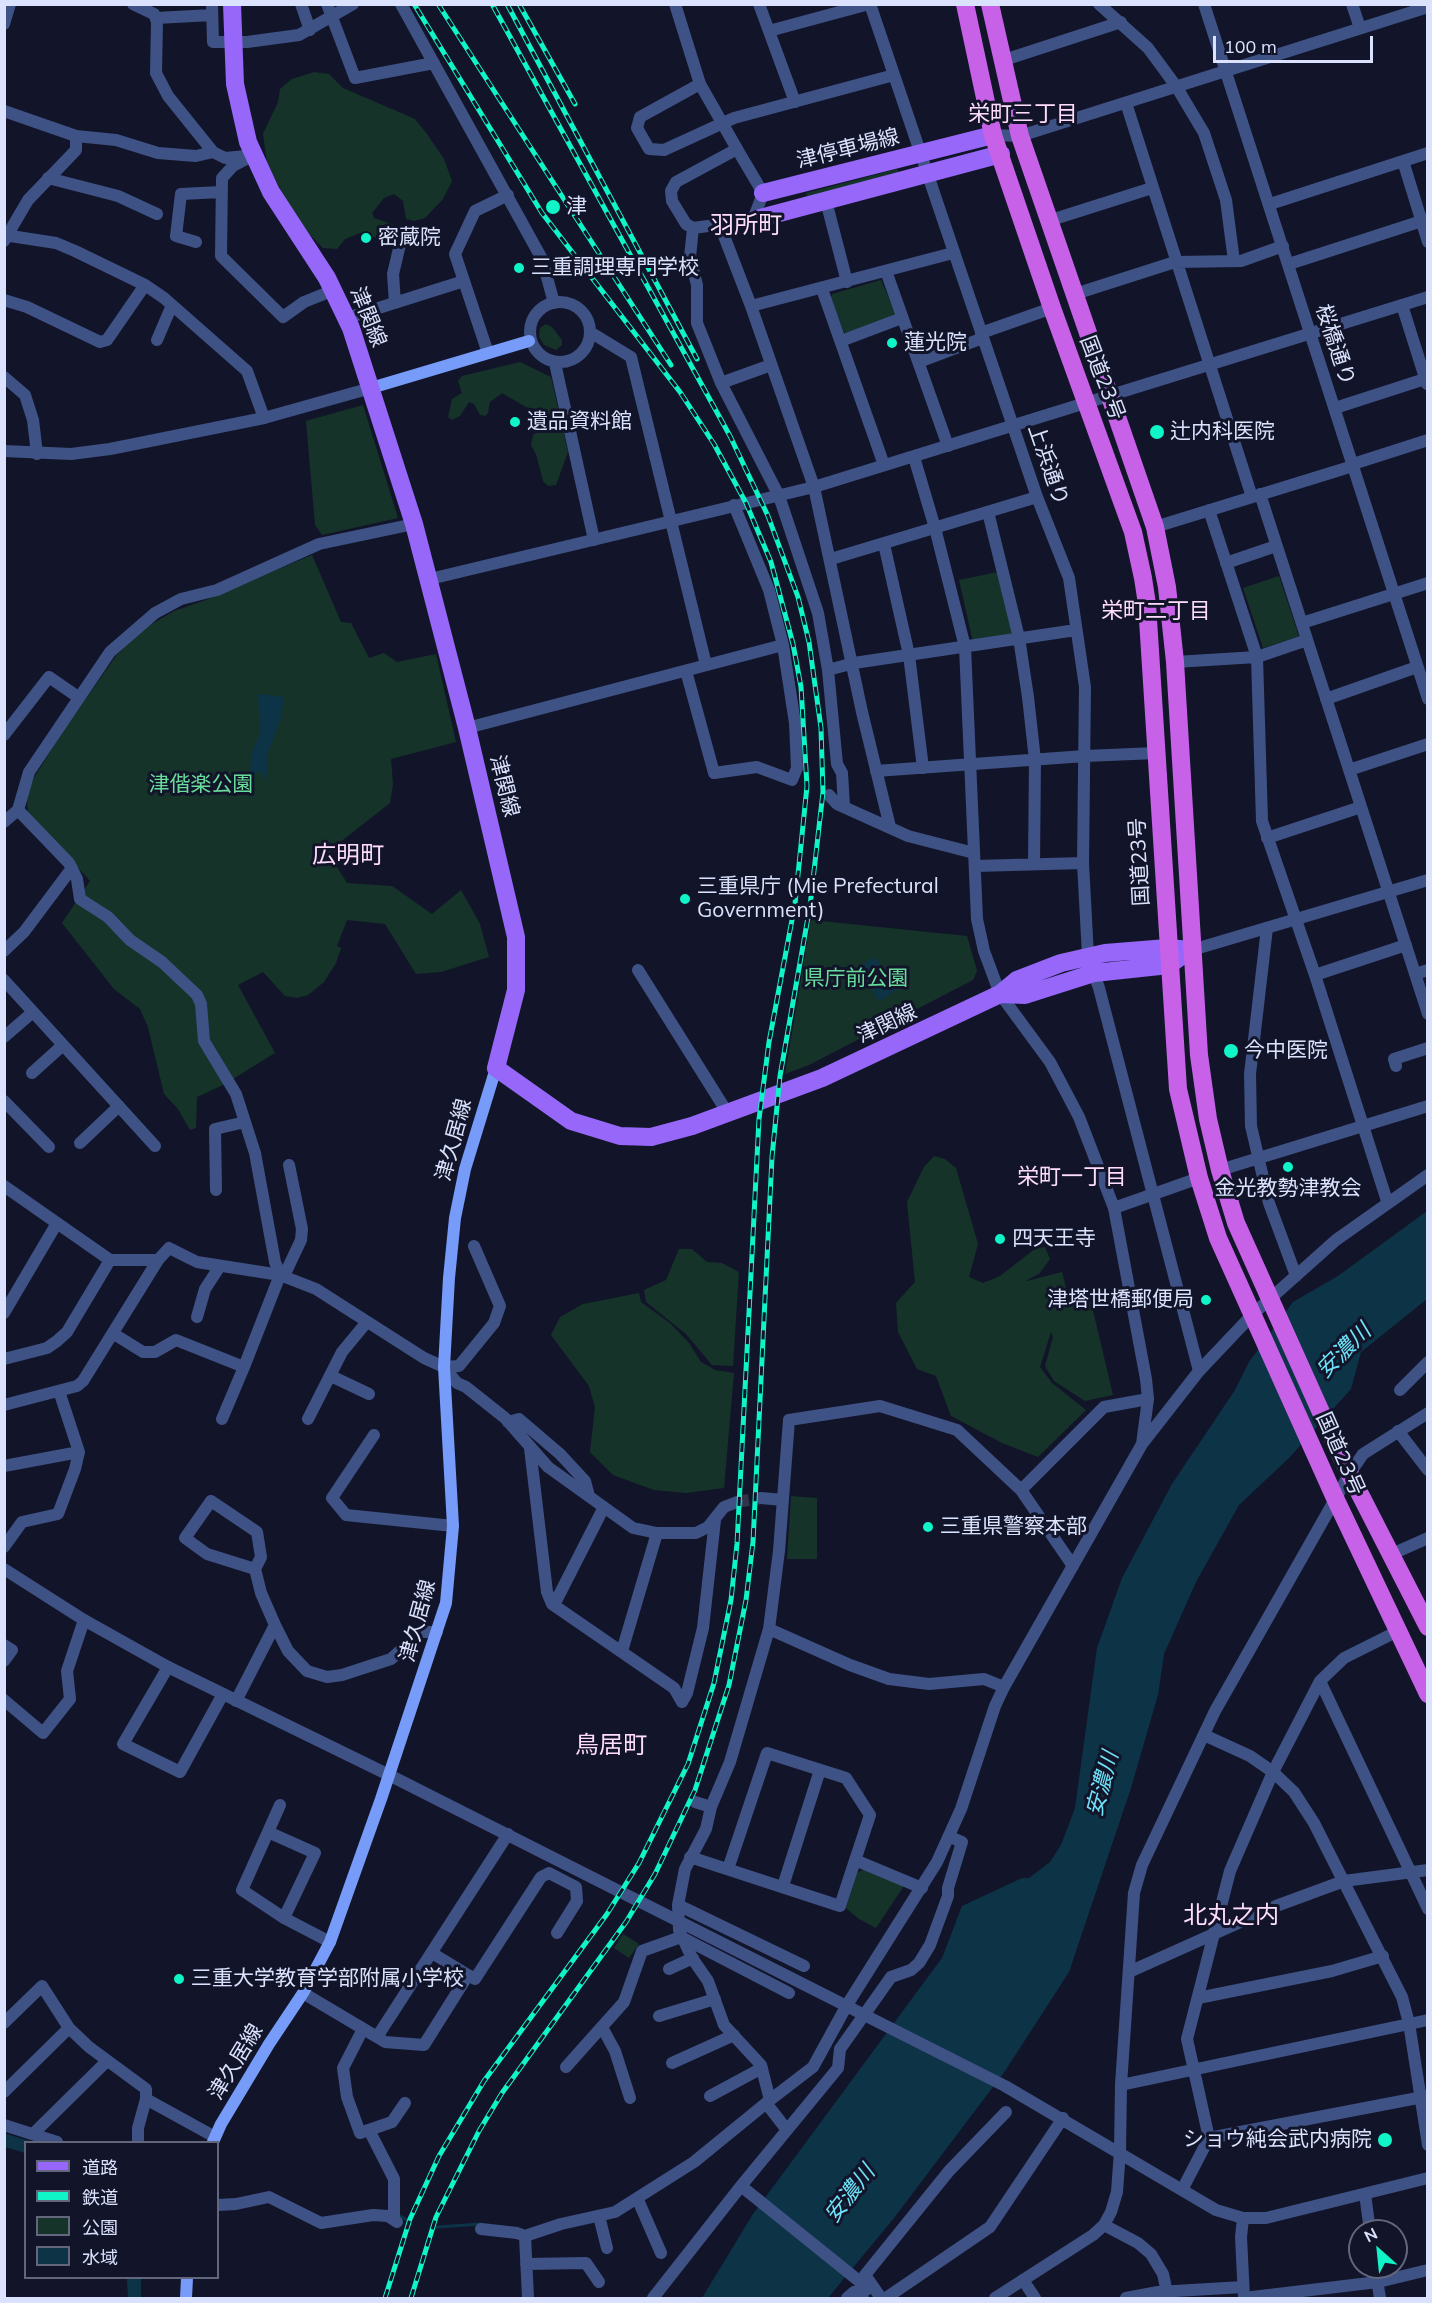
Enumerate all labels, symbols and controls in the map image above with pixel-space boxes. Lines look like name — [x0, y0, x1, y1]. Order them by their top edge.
scale bar — [1216, 24, 1376, 62]
text: 100 m — [1224, 35, 1277, 58]
district label: 栄町三丁目 — [968, 101, 1078, 127]
street label: 津停車場線 — [794, 124, 902, 174]
place label: 津 — [566, 194, 587, 220]
marker: 津 — [544, 198, 562, 216]
district label: 羽所町 — [710, 212, 782, 240]
place label: 密蔵院 — [378, 225, 441, 251]
marker: 密蔵院 — [359, 231, 373, 245]
place label: 三重調理専門学校 — [531, 255, 699, 281]
marker: 三重調理専門学校 — [512, 261, 526, 275]
street label: 津関線 — [345, 283, 391, 351]
street label: 桜橋通り — [1310, 301, 1360, 389]
place label: 蓮光院 — [904, 330, 967, 356]
street label: 国道23号 — [1074, 332, 1130, 424]
marker: 蓮光院 — [885, 336, 899, 350]
place label: 遺品資料館 — [527, 409, 632, 435]
marker: 遺品資料館 — [508, 415, 522, 429]
place label: 辻内科医院 — [1170, 419, 1275, 445]
street label: 上浜通り — [1022, 421, 1074, 509]
marker: 辻内科医院 — [1148, 423, 1166, 441]
district label: 栄町二丁目 — [1101, 598, 1211, 624]
street label: 津関線 — [484, 752, 524, 820]
park label: 津偕楽公園 — [149, 772, 253, 798]
street label: 国道23号 — [1125, 817, 1155, 907]
district label: 広明町 — [312, 842, 384, 870]
place label: 三重県庁 (Mie Prefectural Government) — [697, 874, 939, 924]
marker: 三重県庁 (Mie Prefectural Government) — [678, 892, 692, 906]
park label: 県庁前公園 — [804, 966, 908, 992]
street label: 津関線 — [853, 999, 921, 1049]
place label: 今中医院 — [1244, 1038, 1328, 1064]
marker: 今中医院 — [1222, 1042, 1240, 1060]
street label: 津久居線 — [431, 1096, 477, 1184]
marker: 金光教勢津教会 — [1281, 1160, 1295, 1174]
district label: 栄町一丁目 — [1017, 1164, 1127, 1190]
place label: 金光教勢津教会 — [1215, 1176, 1361, 1202]
place label: 四天王寺 — [1012, 1226, 1096, 1252]
marker: 四天王寺 — [993, 1232, 1007, 1246]
place label: 津塔世橋郵便局 — [1047, 1287, 1194, 1313]
marker: 津塔世橋郵便局 — [1199, 1293, 1213, 1307]
water label: 安濃川 — [1311, 1318, 1377, 1384]
street label: 国道23号 — [1311, 1409, 1369, 1499]
place label: 三重県警察本部 — [940, 1514, 1087, 1540]
marker: 三重県警察本部 — [921, 1520, 935, 1534]
street label: 津久居線 — [395, 1577, 441, 1665]
district label: 鳥居町 — [575, 1732, 647, 1760]
water label: 安濃川 — [1082, 1749, 1124, 1819]
district label: 北丸之内 — [1183, 1902, 1279, 1930]
place label: 三重大学教育学部附属小学校 — [191, 1966, 464, 1992]
marker: 三重大学教育学部附属小学校 — [172, 1972, 186, 1986]
street label: 津久居線 — [204, 2020, 268, 2104]
place label: ショウ純会武内病院 — [1183, 2127, 1372, 2153]
marker: ショウ純会武内病院 — [1376, 2131, 1394, 2149]
legend — [24, 2141, 219, 2279]
text: 道路 — [82, 2156, 118, 2179]
water label: 安濃川 — [819, 2160, 881, 2228]
text: 鉄道 — [82, 2186, 118, 2209]
text: 公園 — [82, 2216, 118, 2239]
north arrow — [1348, 2219, 1408, 2279]
text: N — [1361, 2223, 1381, 2246]
text: 水域 — [82, 2246, 118, 2269]

